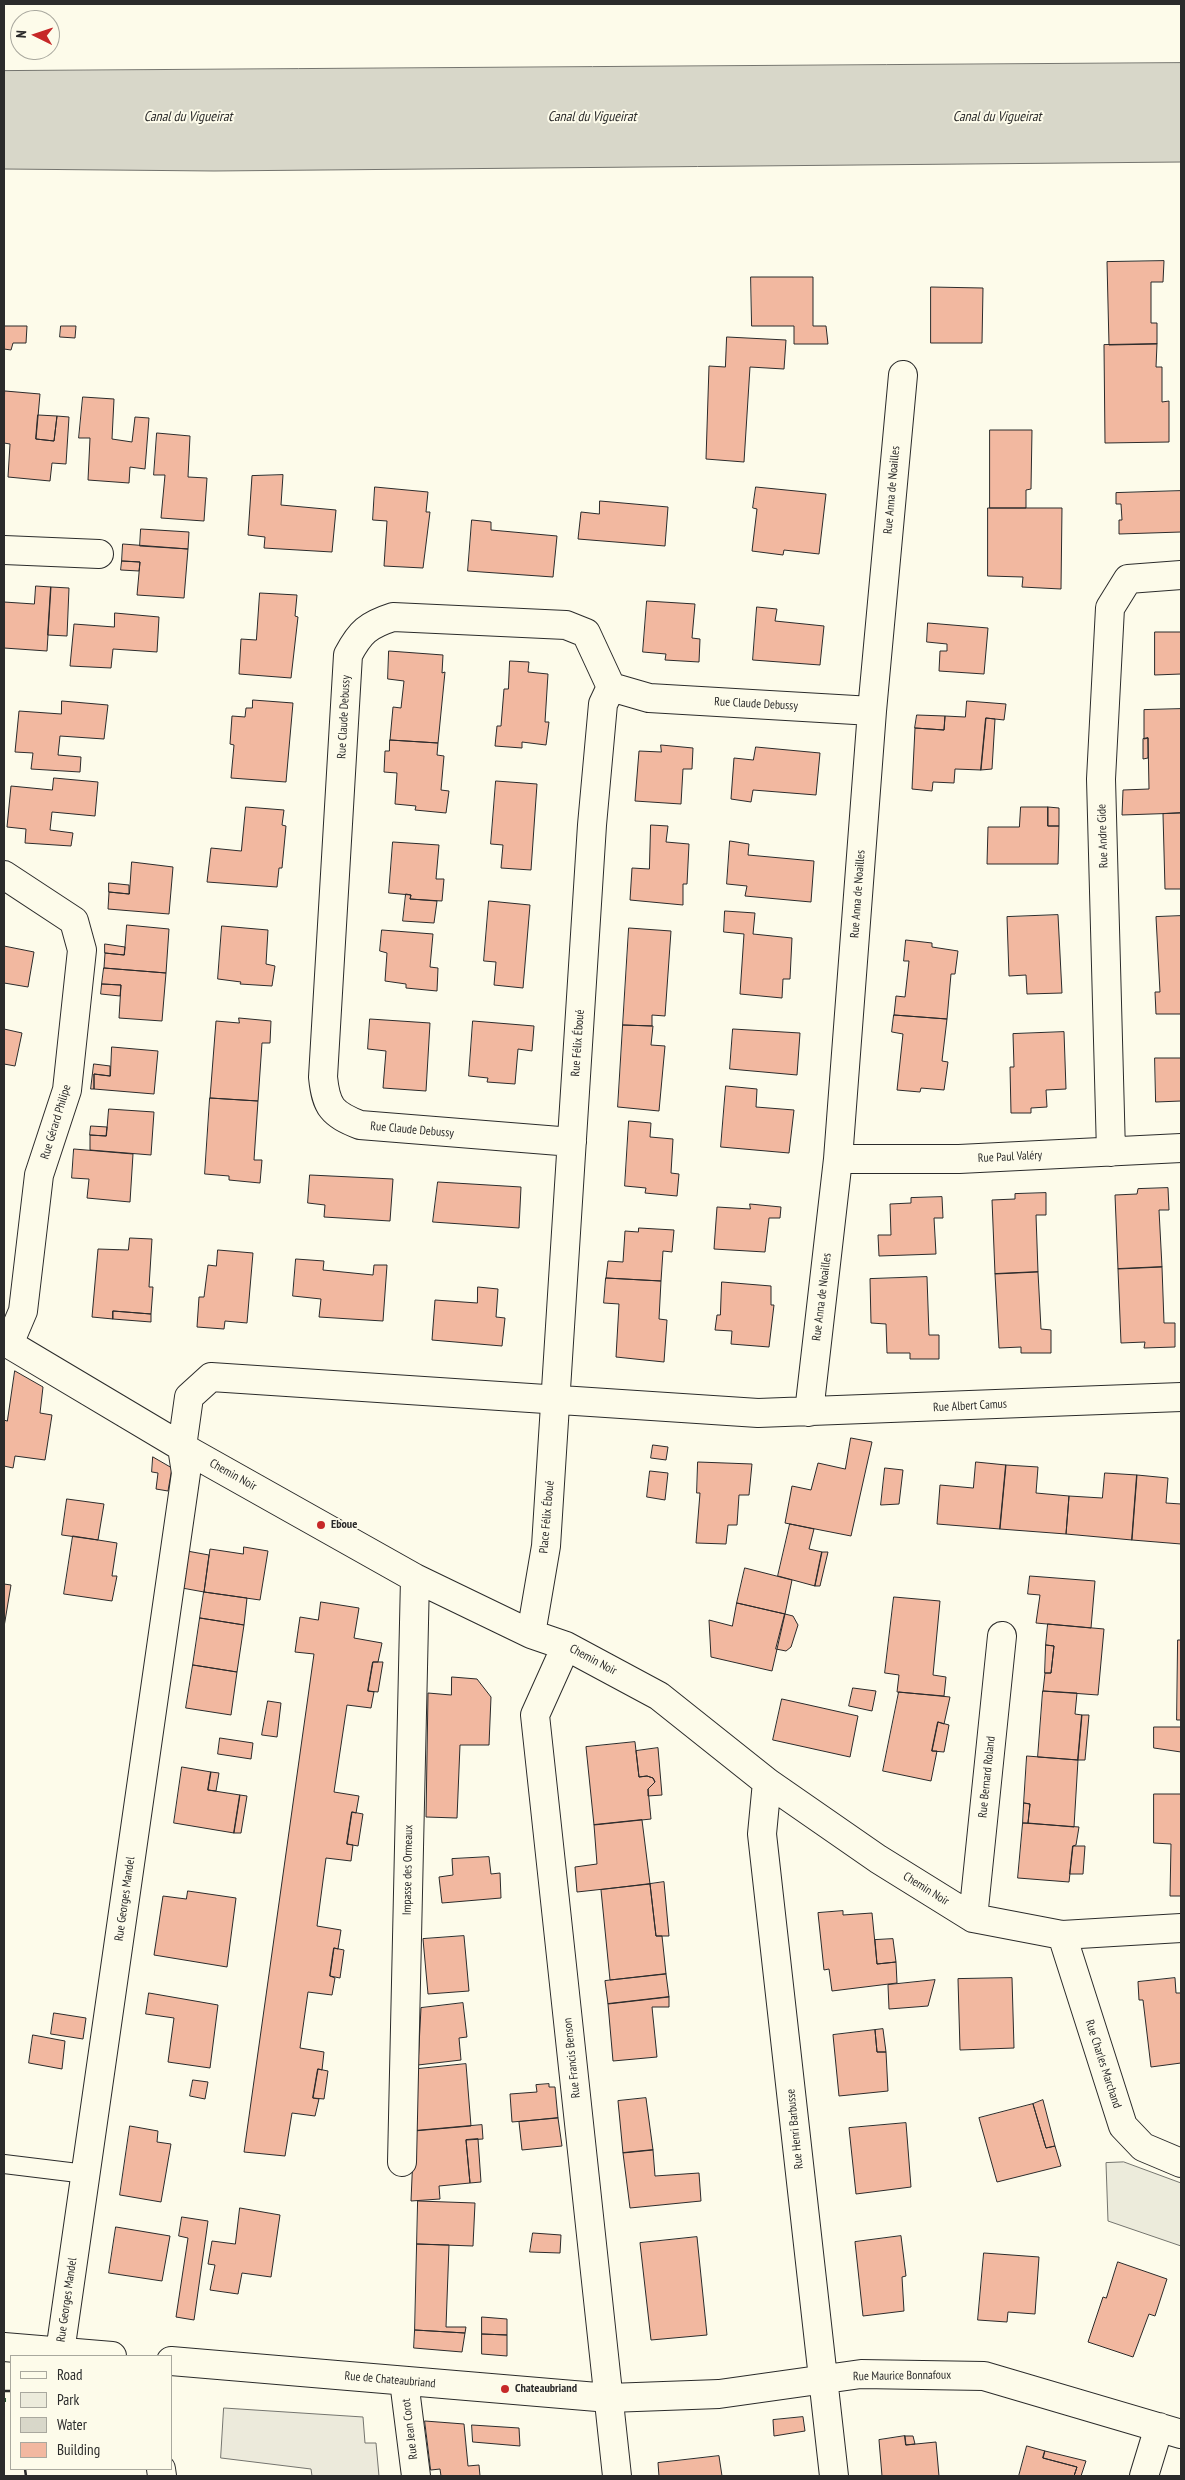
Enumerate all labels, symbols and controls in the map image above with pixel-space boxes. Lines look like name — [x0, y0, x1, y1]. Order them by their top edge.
north arrow — [10, 10, 60, 60]
text: N — [12, 30, 30, 38]
water label: Canal du Vigueirat — [144, 109, 232, 125]
water label: Canal du Vigueirat — [548, 109, 636, 125]
water label: Canal du Vigueirat — [953, 109, 1041, 125]
street label: Rue Anna de Noailles — [881, 445, 903, 535]
street label: Rue Claude Debussy — [335, 675, 353, 759]
street label: Rue Claude Debussy — [714, 695, 798, 713]
street label: Rue Andre Gide — [1095, 804, 1111, 868]
street label: Rue Anna de Noailles — [848, 849, 868, 939]
street label: Rue Félix Éboué — [568, 1009, 588, 1077]
street label: Rue Gérard Philipe — [38, 1083, 74, 1161]
street label: Rue Claude Debussy — [370, 1119, 454, 1141]
street label: Rue Paul Valéry — [978, 1148, 1042, 1166]
street label: Rue Anna de Noailles — [809, 1252, 835, 1342]
street label: Rue Albert Camus — [933, 1397, 1007, 1415]
street label: Chemin Noir — [207, 1456, 259, 1494]
street label: Place Félix Éboué — [537, 1480, 557, 1554]
place label: Eboue — [331, 1518, 357, 1532]
marker: Eboue — [315, 1519, 327, 1531]
street label: Chemin Noir — [567, 1642, 619, 1678]
street label: Rue Bernard Roland — [976, 1735, 998, 1819]
street label: Impasse des Ormeaux — [400, 1825, 416, 1915]
street label: Rue Georges Mandel — [112, 1856, 138, 1942]
street label: Chemin Noir — [900, 1869, 952, 1909]
street label: Rue Francis Benson — [561, 2017, 583, 2099]
street label: Rue Charles Marchand — [1082, 2018, 1124, 2110]
street label: Rue Henri Barbusse — [784, 2088, 806, 2170]
street label: Rue Georges Mandel — [54, 2257, 80, 2343]
legend — [10, 2355, 172, 2470]
text: Road — [57, 2365, 83, 2384]
street label: Rue Maurice Bonnafoux — [853, 2368, 951, 2384]
street label: Rue de Chateaubriand — [344, 2369, 436, 2391]
place label: Chateaubriand — [515, 2382, 577, 2396]
marker: Chateaubriand — [499, 2383, 511, 2395]
text: Park — [57, 2390, 79, 2409]
street label: Rue Jean Corot — [399, 2398, 421, 2460]
text: Water — [57, 2415, 87, 2434]
text: Building — [57, 2440, 100, 2459]

